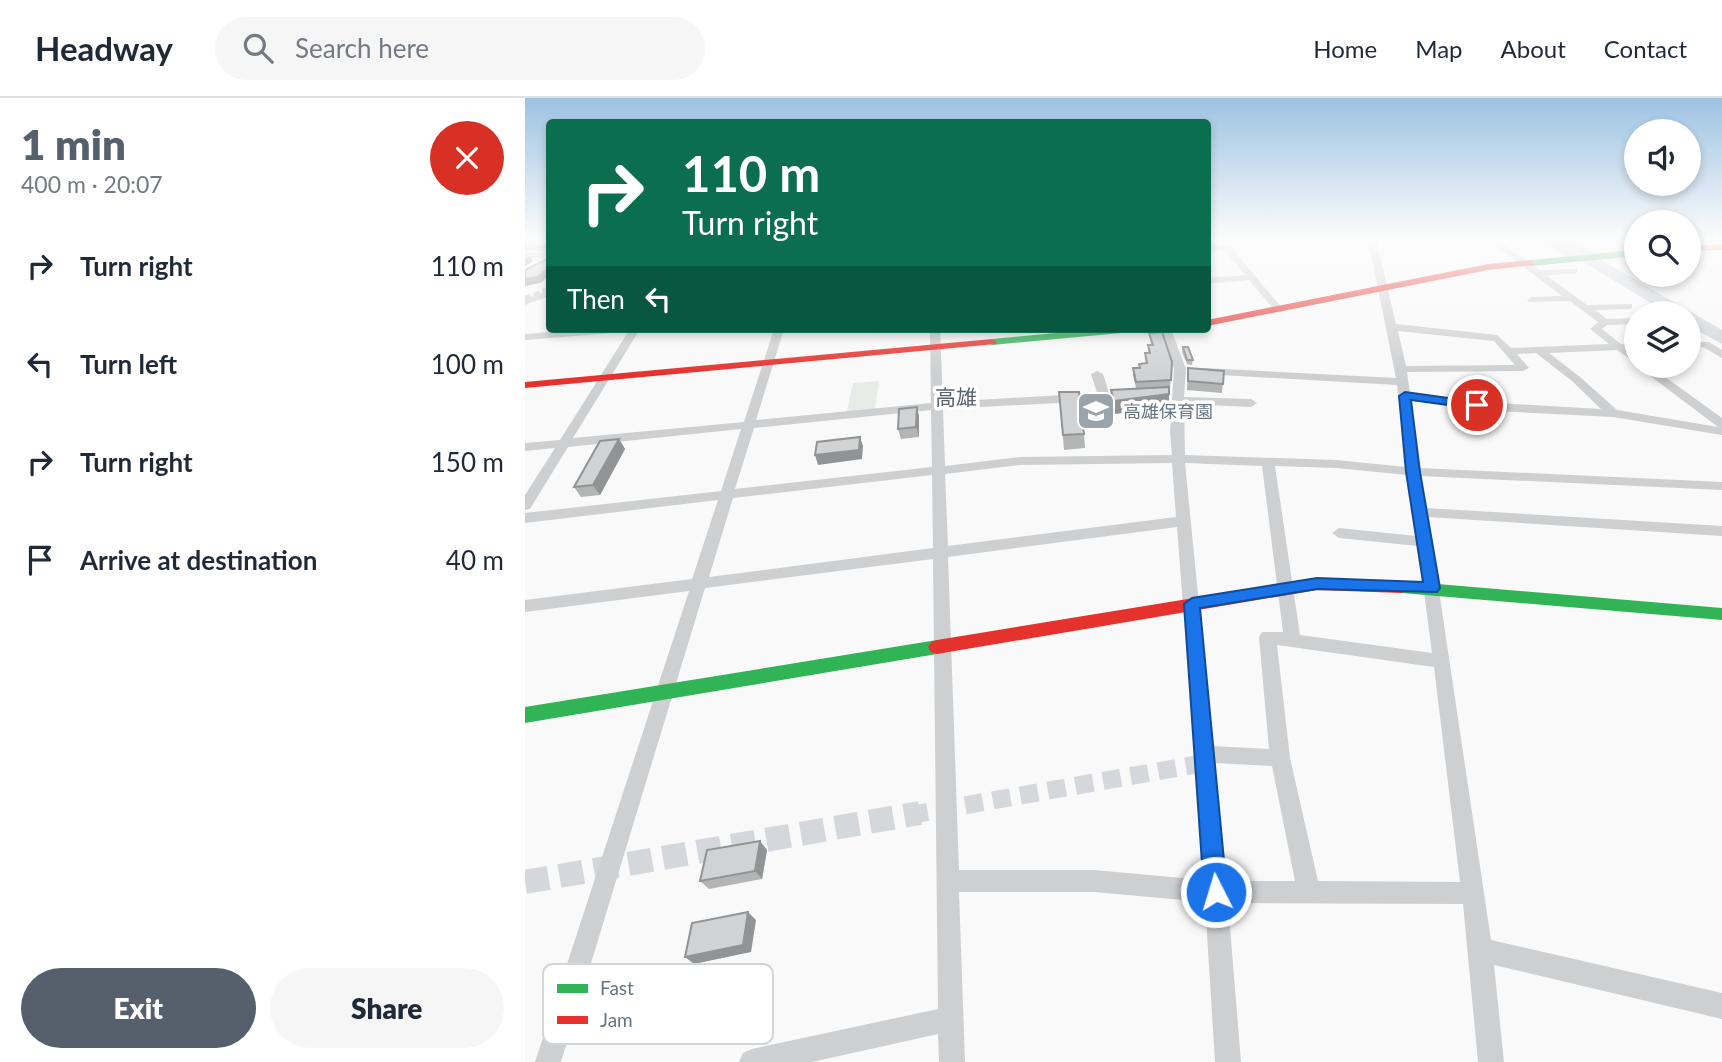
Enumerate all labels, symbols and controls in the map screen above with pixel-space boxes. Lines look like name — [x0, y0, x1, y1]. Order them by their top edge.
search box — [215, 17, 705, 80]
text: Headway — [35, 28, 173, 68]
icon: search — [239, 29, 277, 67]
text: Search here — [295, 32, 429, 64]
text: Home — [1313, 34, 1377, 63]
text: Map — [1415, 34, 1463, 63]
text: About — [1501, 34, 1566, 63]
text: Contact — [1604, 34, 1687, 63]
text: 1 min — [21, 119, 126, 169]
map controls — [1624, 119, 1701, 378]
button: sound — [1624, 119, 1701, 196]
button: close — [430, 121, 504, 195]
text: 110 m — [682, 144, 820, 202]
icon: right — [567, 147, 658, 238]
text: 400 m · 20:07 — [21, 170, 163, 198]
text: Turn right — [682, 203, 818, 242]
button: search — [1624, 210, 1701, 287]
icon: right — [21, 247, 59, 285]
text: Turn right — [80, 250, 193, 282]
text: 110 m — [431, 250, 504, 282]
icon: left — [639, 280, 677, 318]
text: Then — [567, 283, 625, 315]
button: layers — [1624, 301, 1701, 378]
icon: left — [21, 345, 59, 383]
text: Turn left — [80, 348, 177, 380]
text: 100 m — [431, 348, 504, 380]
pin — [1447, 375, 1507, 435]
district label: 高雄 — [935, 384, 977, 409]
icon: arrive — [1458, 386, 1496, 424]
school or university icon: 高雄保育園 — [1075, 390, 1117, 432]
place label: 高雄保育園 — [1123, 400, 1213, 422]
icon: right — [21, 443, 59, 481]
text: Turn right — [80, 446, 193, 478]
text: 150 m — [431, 446, 504, 478]
icon: arrive — [21, 541, 59, 579]
text: Arrive at destination — [80, 544, 317, 576]
text: 40 m — [446, 544, 504, 576]
position arrow — [1179, 855, 1253, 929]
legend — [543, 964, 773, 1044]
button: Exit — [21, 968, 256, 1048]
button: Share — [270, 968, 504, 1048]
text: Fast — [600, 976, 634, 999]
text: Jam — [600, 1008, 633, 1031]

